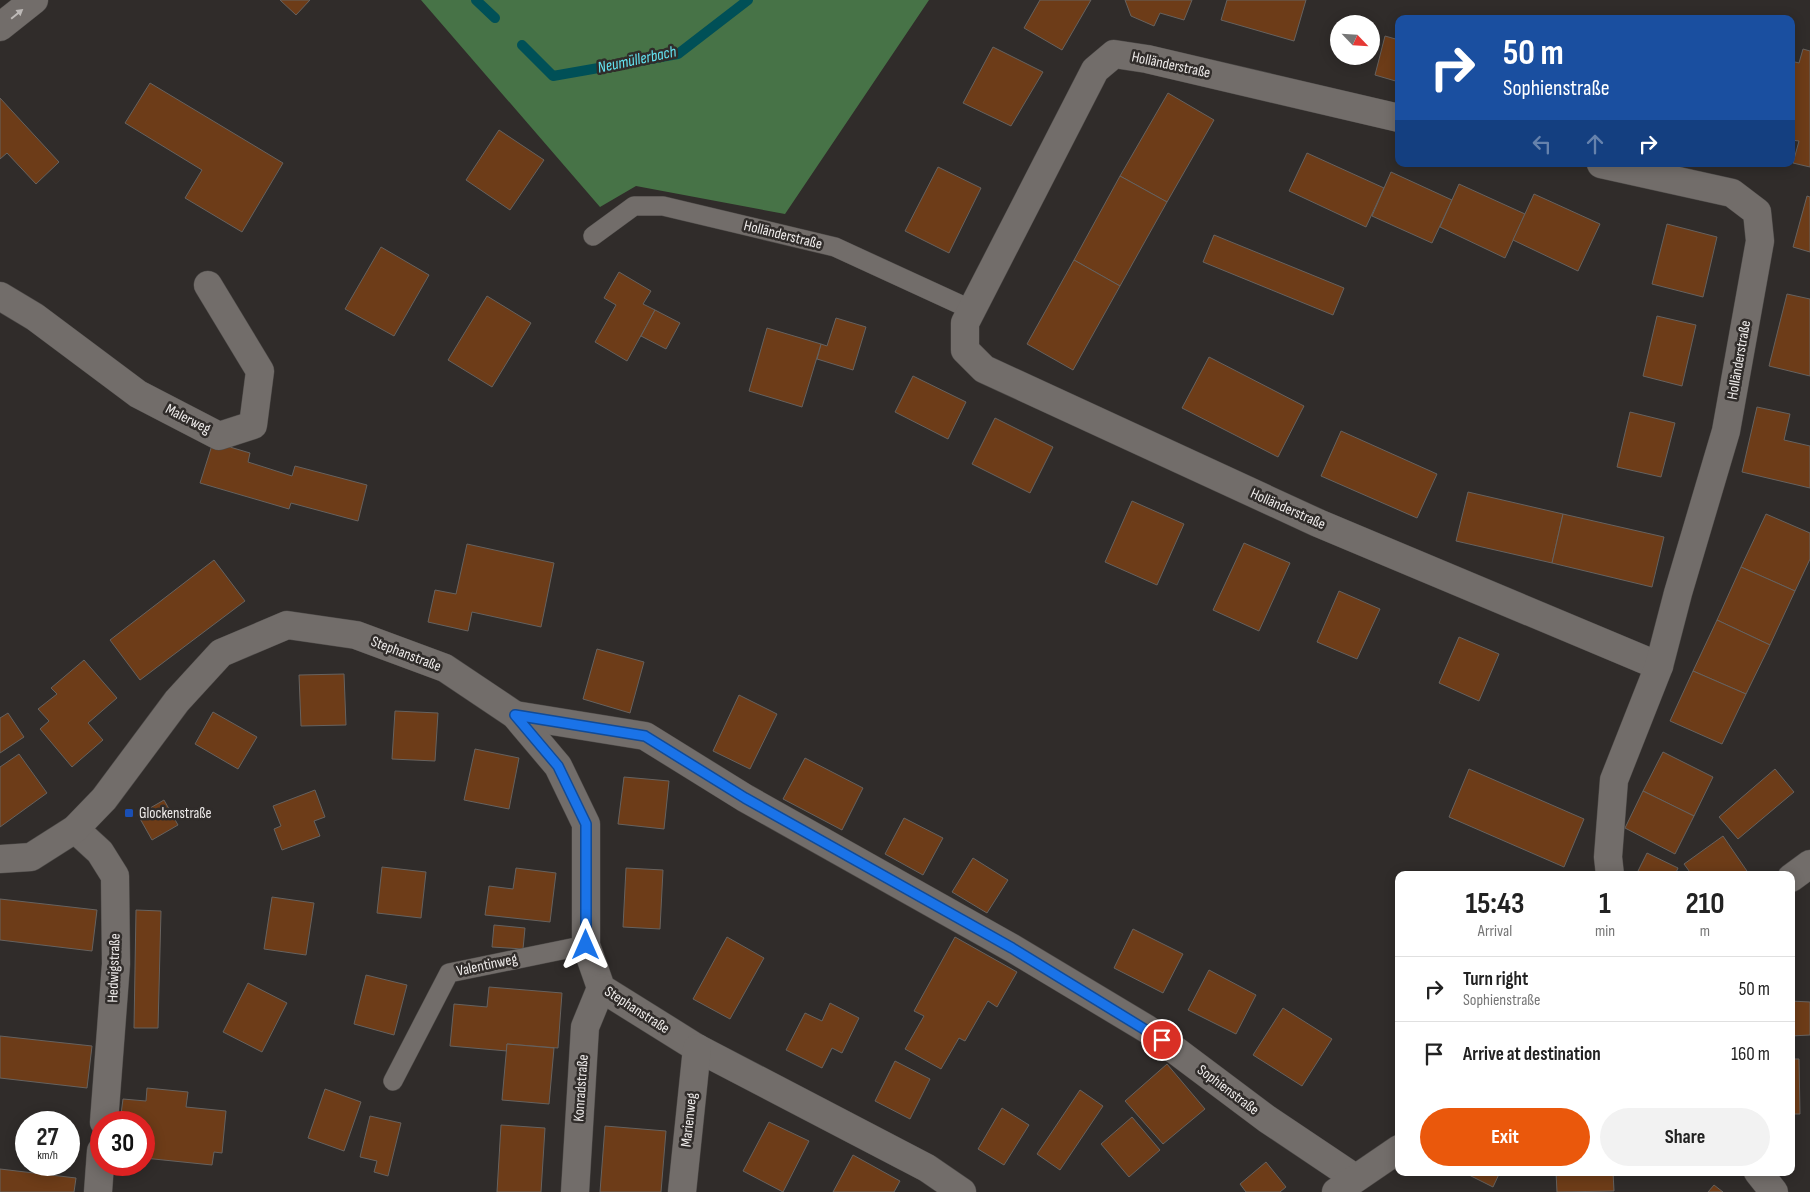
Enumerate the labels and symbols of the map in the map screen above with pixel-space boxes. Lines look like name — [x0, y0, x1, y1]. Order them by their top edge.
one-way arrow — [10, 8, 23, 19]
north arrow — [1330, 15, 1380, 65]
water label: Neumüllerbach — [596, 42, 678, 78]
street label: Holländerstraße — [1130, 47, 1212, 83]
street label: Holländerstraße — [742, 216, 824, 254]
street label: Holländerstraße — [1723, 319, 1755, 401]
street label: Malerweg — [162, 400, 214, 438]
street label: Holländerstraße — [1248, 484, 1328, 534]
street label: Stephanstraße — [368, 632, 444, 676]
place label: Glockenstraße — [139, 804, 212, 823]
marker: Glockenstraße — [123, 807, 135, 819]
position arrow — [559, 918, 611, 970]
street label: Hedwigstraße — [103, 933, 125, 1003]
street label: Valentinweg — [455, 949, 519, 981]
street label: Stephanstraße — [601, 982, 673, 1038]
pin — [1141, 1019, 1183, 1061]
street label: Konradstraße — [569, 1054, 593, 1122]
street label: Sophienstraße — [1193, 1061, 1263, 1119]
street label: Marienweg — [677, 1092, 701, 1148]
speed limit sign: 30 — [90, 1111, 155, 1176]

